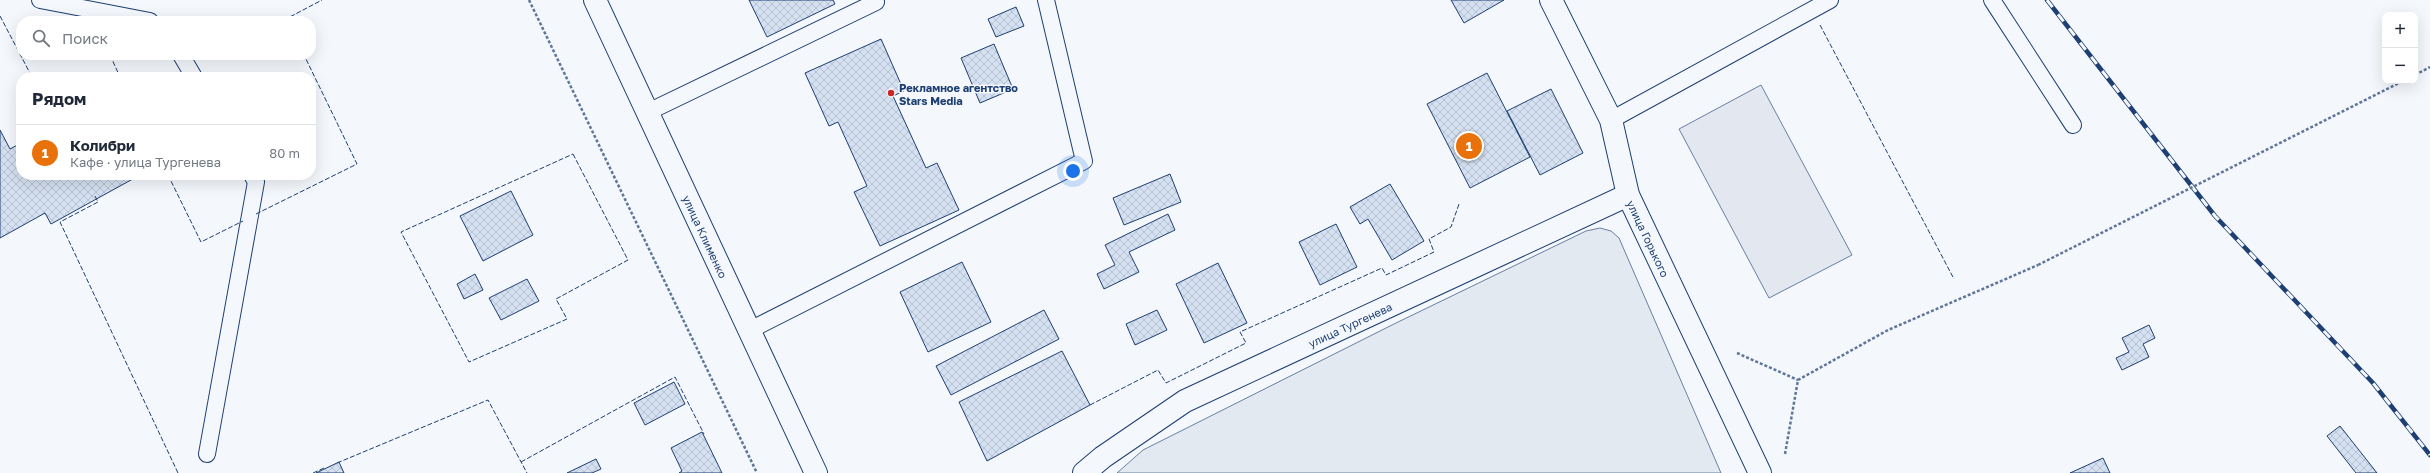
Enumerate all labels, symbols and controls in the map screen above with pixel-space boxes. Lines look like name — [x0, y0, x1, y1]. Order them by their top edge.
map controls — [2382, 12, 2418, 84]
button: + — [2382, 12, 2418, 48]
search box — [16, 16, 316, 60]
icon: search — [30, 27, 52, 49]
text: Поиск — [62, 29, 108, 47]
button: − — [2382, 48, 2418, 84]
place label: Рекламное агентство Stars Media — [899, 81, 1018, 107]
text: Рядом — [32, 88, 86, 109]
marker: Рекламное агентство Stars Media — [886, 88, 896, 98]
pin: 1 — [1456, 131, 1482, 161]
text: Колибри — [70, 136, 135, 154]
text: 1 — [42, 145, 48, 161]
text: 80 m — [269, 145, 300, 161]
text: Кафе · улица Тургенева — [70, 154, 221, 170]
your location — [1063, 161, 1083, 181]
street label: улица Клименко — [681, 193, 731, 280]
street label: улица Горького — [1625, 198, 1672, 279]
street label: улица Тургенева — [1306, 299, 1394, 349]

